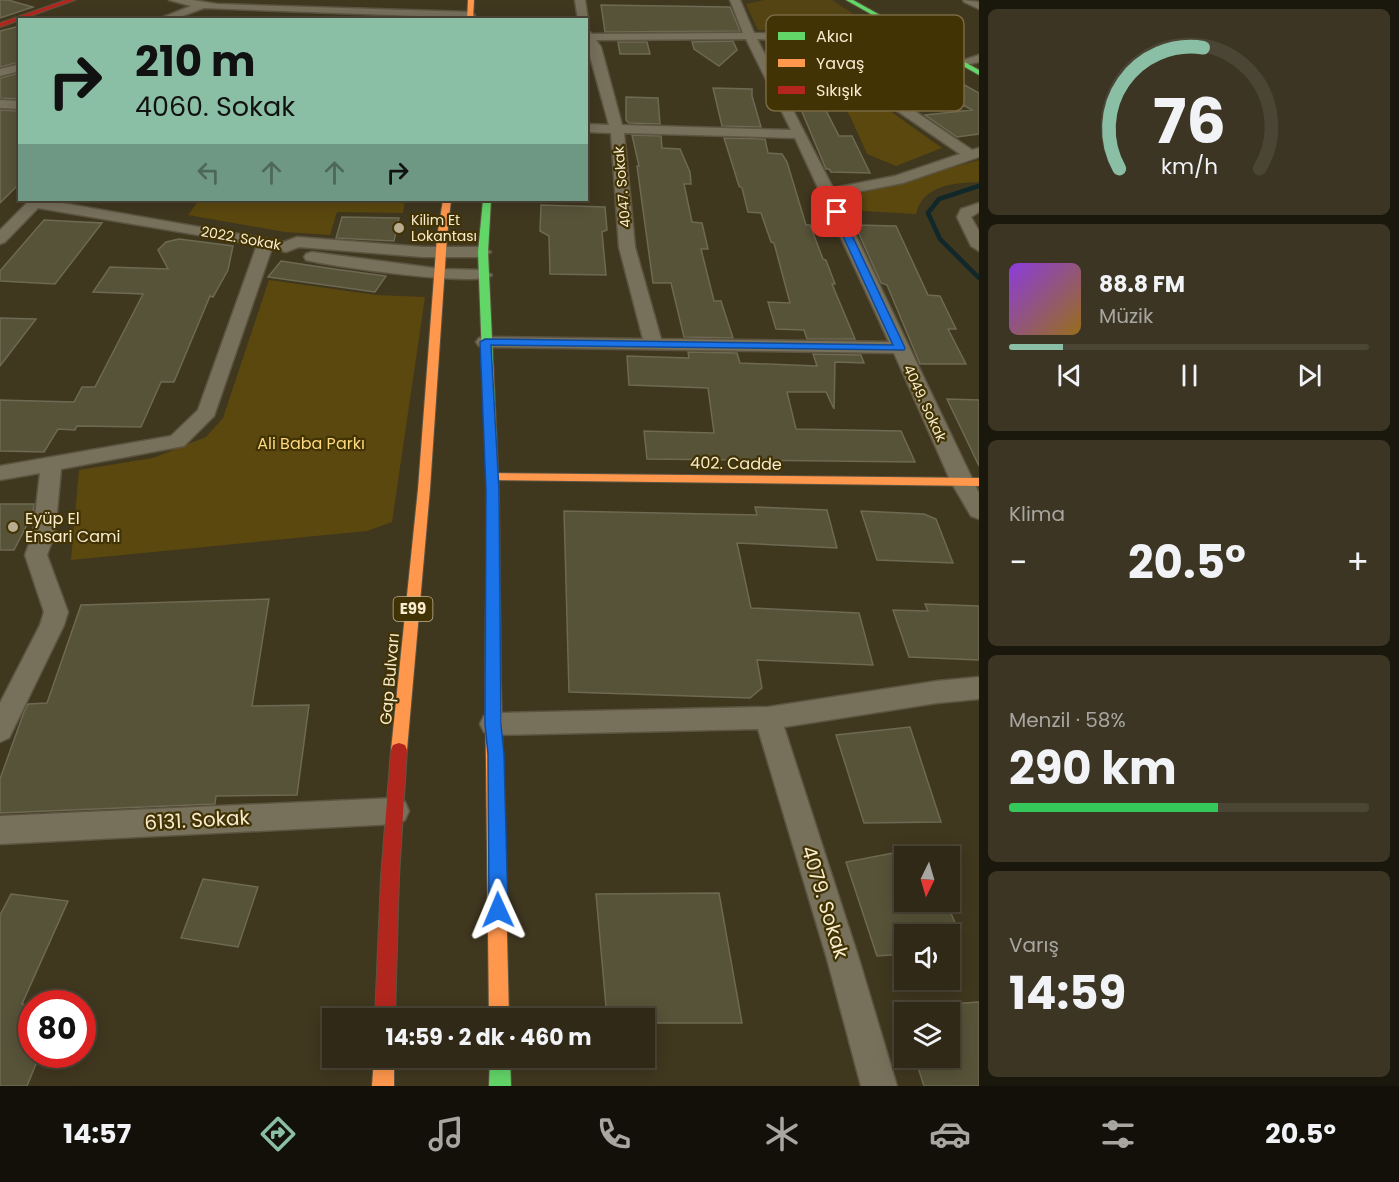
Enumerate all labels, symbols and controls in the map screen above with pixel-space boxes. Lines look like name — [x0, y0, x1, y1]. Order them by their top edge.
legend — [766, 15, 964, 111]
text: Akıcı — [816, 25, 853, 48]
text: 210 m — [135, 32, 256, 91]
icon: right — [36, 42, 114, 120]
text: Yavaş — [816, 52, 864, 75]
text: 76 — [1152, 77, 1226, 165]
text: Sıkışık — [816, 79, 863, 102]
text: 4060. Sokak — [135, 88, 295, 125]
street label: 4047. Sokak — [608, 145, 636, 229]
text: km/h — [1160, 152, 1218, 183]
icon: left — [192, 156, 225, 189]
icon: ahead — [255, 156, 288, 189]
icon: ahead — [318, 156, 351, 189]
icon: right — [381, 156, 414, 189]
pin — [811, 186, 862, 237]
icon: arrive — [820, 195, 853, 228]
place label: Kilim Et Lokantası — [411, 210, 477, 246]
street label: 2022. Sokak — [200, 221, 283, 255]
marker: Kilim Et Lokantası — [392, 221, 406, 235]
text: 88.8 FM — [1099, 269, 1185, 300]
text: Müzik — [1099, 302, 1153, 330]
icon: previous — [1053, 359, 1086, 392]
icon: pause — [1173, 359, 1206, 392]
icon: next — [1293, 359, 1326, 392]
street label: 4049. Sokak — [898, 361, 952, 446]
park label: Ali Baba Parkı — [257, 432, 365, 455]
street label: 402. Cadde — [690, 451, 782, 476]
text: Klima — [1009, 500, 1065, 528]
place label: Eyüp El Ensari Cami — [25, 507, 120, 548]
marker: Eyüp El Ensari Cami — [6, 520, 20, 534]
text: 20.5° — [1128, 531, 1246, 594]
text: − — [1009, 539, 1027, 586]
text: + — [1346, 539, 1369, 586]
road number: E99 — [394, 597, 432, 621]
street label: Gap Bulvarı — [374, 632, 405, 726]
text: Menzil · 58% — [1009, 706, 1126, 734]
text: 290 km — [1009, 737, 1177, 800]
street label: 6131. Sokak — [144, 803, 251, 837]
street label: 4079. Sokak — [795, 842, 856, 963]
north arrow — [894, 846, 960, 912]
map controls — [894, 846, 960, 1068]
position arrow — [466, 878, 530, 942]
button: sound — [894, 924, 960, 990]
text: Varış — [1009, 931, 1059, 959]
text: 14:59 — [1009, 962, 1126, 1025]
speed limit sign: 80 — [18, 990, 96, 1068]
button: layers — [894, 1002, 960, 1068]
text: 14:59 · 2 dk · 460 m — [385, 1022, 592, 1053]
icon: directions — [257, 1113, 299, 1155]
icon: music — [425, 1113, 467, 1155]
icon: phone — [593, 1113, 635, 1155]
icon: climate — [761, 1113, 803, 1155]
icon: car — [929, 1113, 971, 1155]
icon: filters — [1097, 1113, 1139, 1155]
text: 14:57 — [63, 1115, 131, 1152]
text: 20.5° — [1265, 1115, 1336, 1152]

